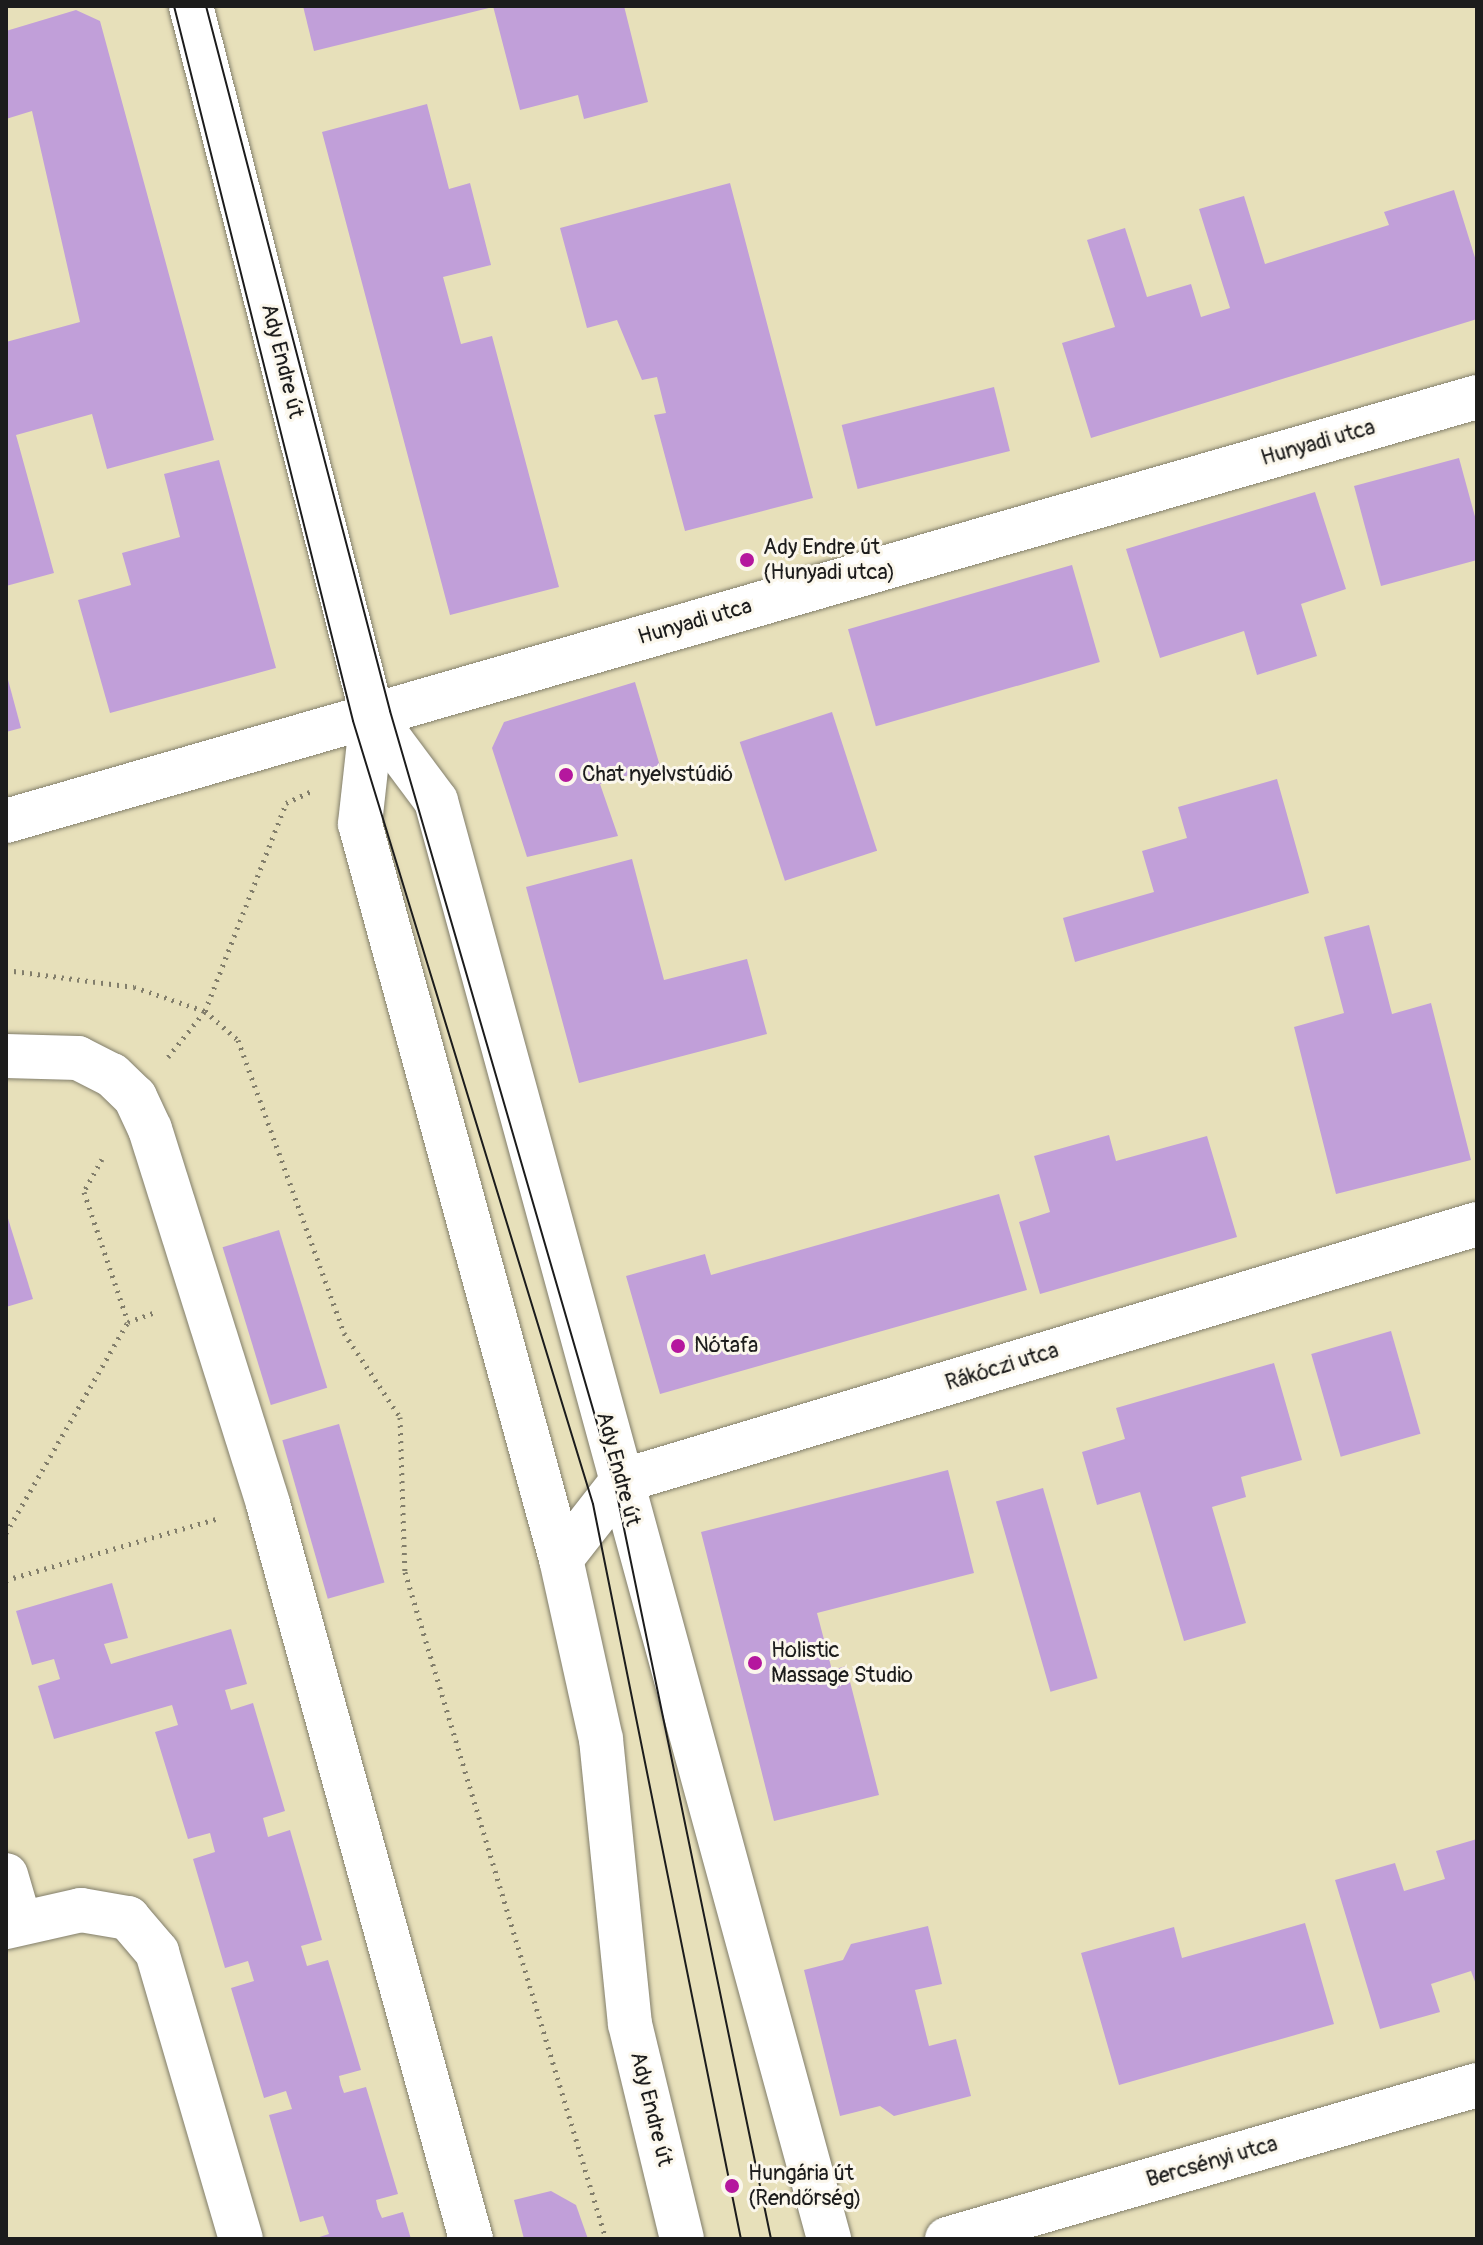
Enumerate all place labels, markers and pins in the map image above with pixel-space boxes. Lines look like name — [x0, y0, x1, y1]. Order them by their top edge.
place label: Ady Endre út (Hunyadi utca) — [763, 534, 895, 586]
marker: Ady Endre út (Hunyadi utca) — [738, 551, 756, 569]
place label: Chat nyelvstúdió — [582, 762, 733, 788]
marker: Chat nyelvstúdió — [557, 766, 575, 784]
place label: Nótafa — [694, 1333, 758, 1359]
marker: Nótafa — [669, 1337, 687, 1355]
place label: Holistic Massage Studio — [771, 1637, 913, 1688]
marker: Holistic Massage Studio — [746, 1654, 764, 1672]
place label: Hungária út (Rendőrség) — [748, 2160, 862, 2212]
marker: Hungária út (Rendőrség) — [723, 2177, 741, 2195]

